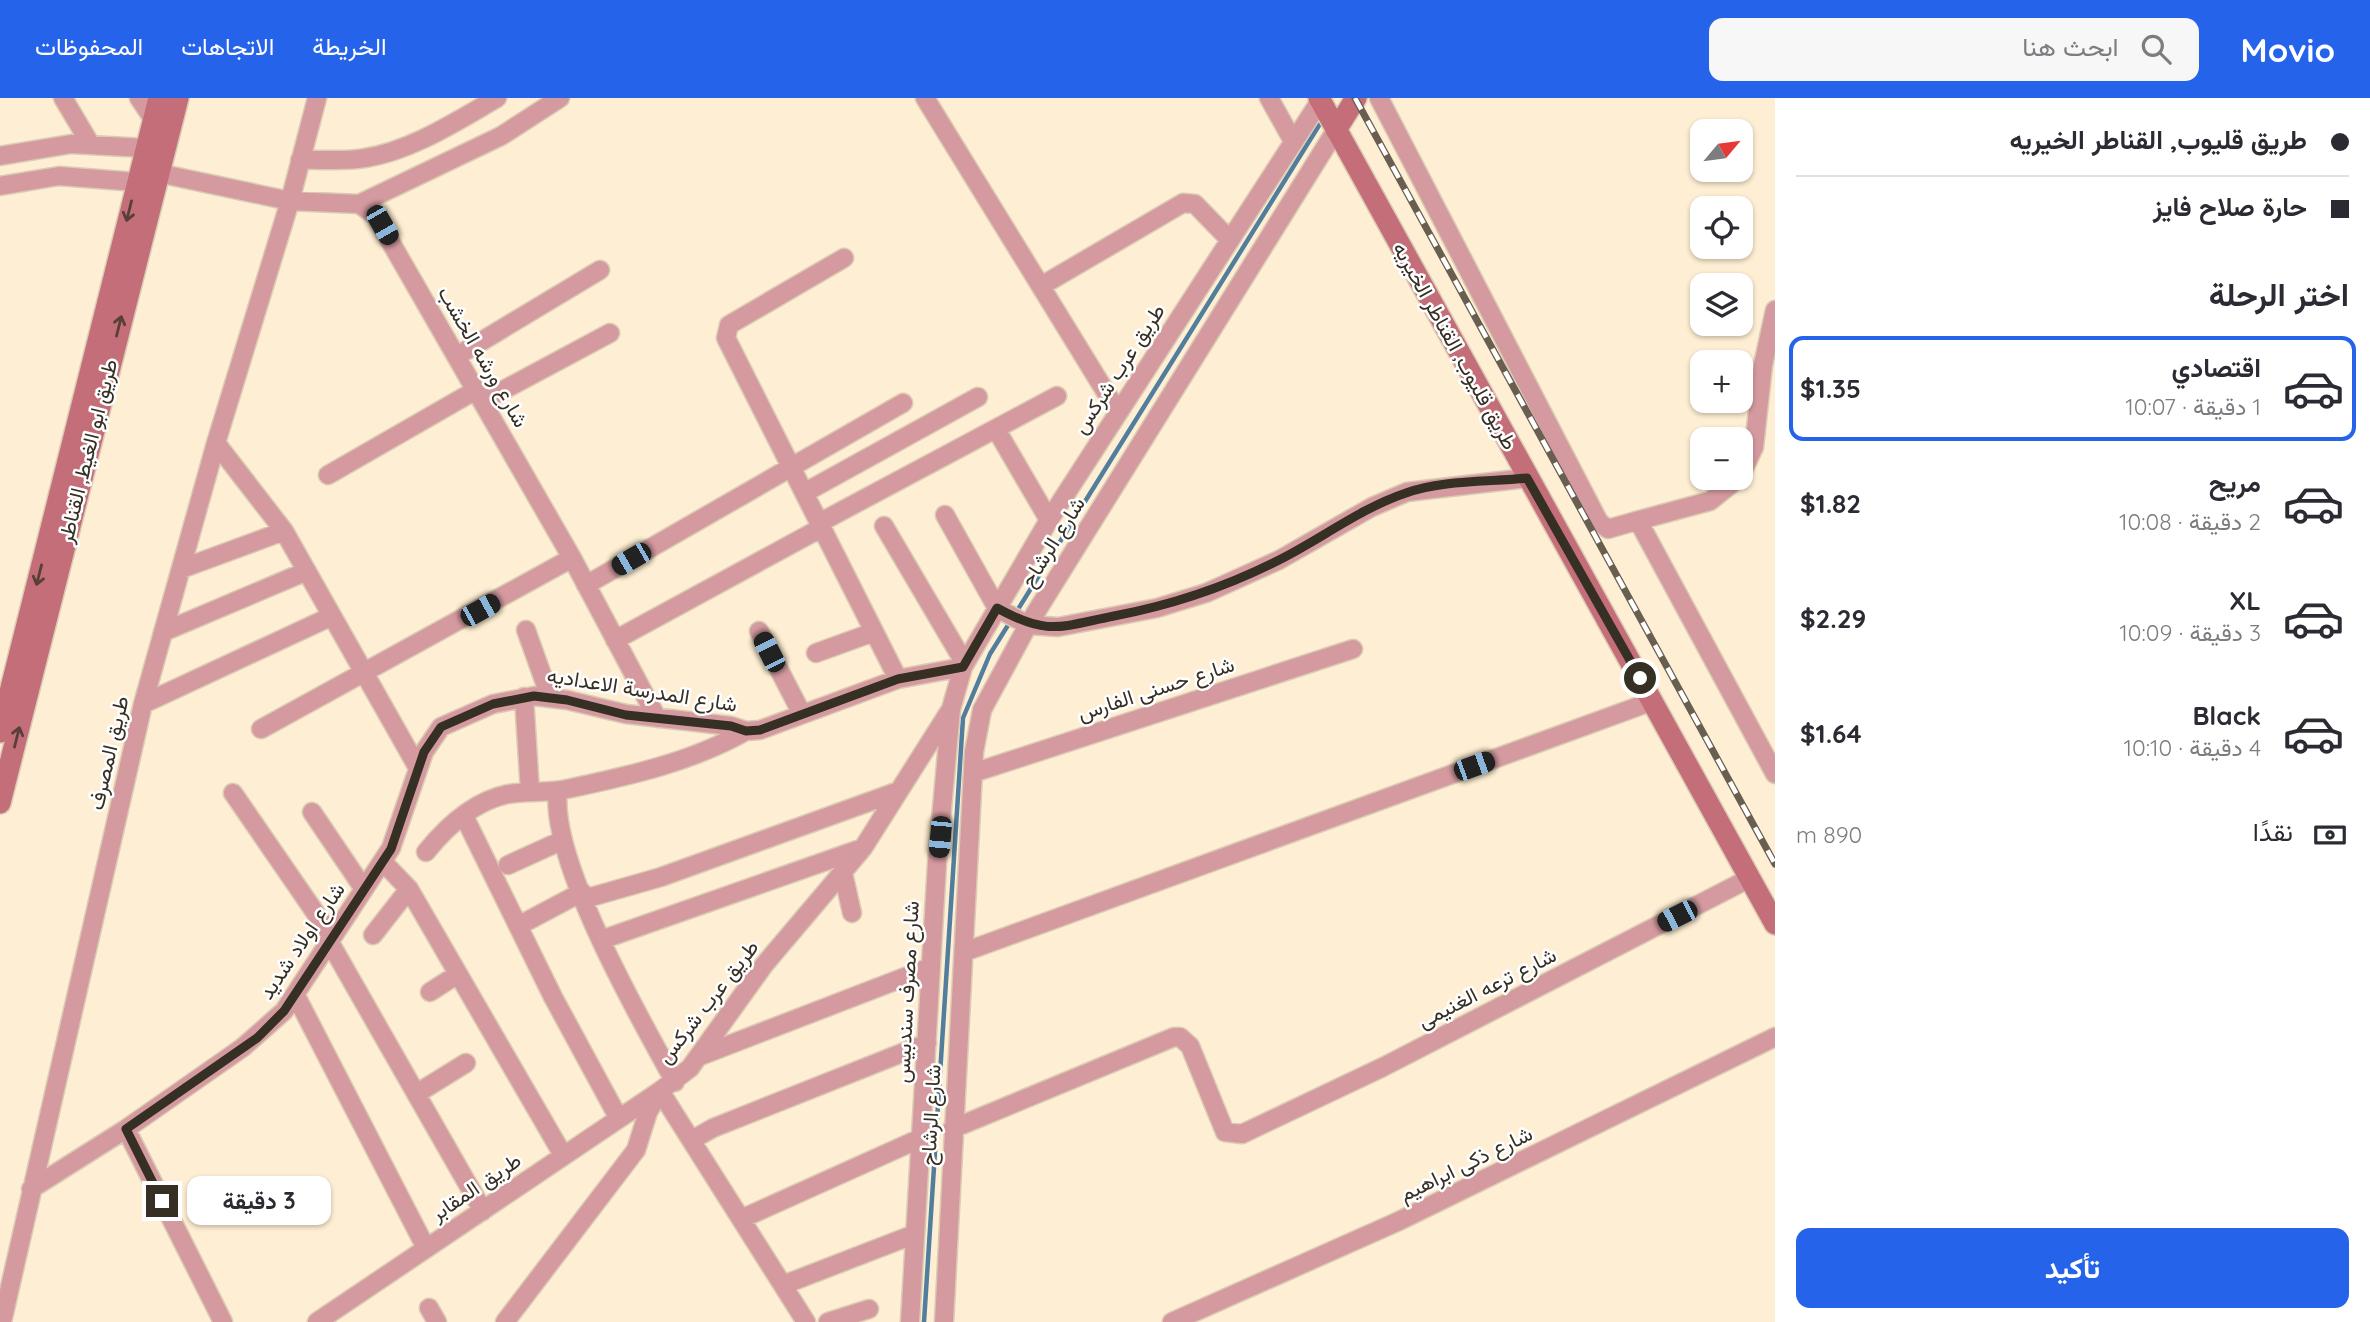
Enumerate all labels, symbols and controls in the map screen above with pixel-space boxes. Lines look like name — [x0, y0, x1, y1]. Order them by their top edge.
search box — [1709, 18, 2199, 81]
text: Movio — [2241, 29, 2335, 70]
text: ابحث هنا — [2022, 30, 2119, 63]
icon: search — [2137, 30, 2175, 68]
text: المحفوظات — [35, 31, 143, 61]
text: الاتجاهات — [181, 31, 274, 61]
text: الخريطة — [312, 31, 387, 61]
north arrow — [1690, 119, 1754, 182]
map controls — [1690, 119, 1753, 490]
text: طريق قليوب, القناطر الخيريه — [2010, 123, 2307, 156]
text: حارة صلاح فايز — [2153, 190, 2307, 223]
button: locate — [1690, 196, 1753, 259]
one-way arrow — [122, 200, 135, 222]
car — [363, 202, 402, 248]
street label: طريق قليوب, القناطر الخيريه — [1387, 237, 1524, 454]
button: layers — [1690, 273, 1753, 336]
text: اختر الرحلة — [2209, 274, 2349, 314]
street label: شارع ورشه الخشب — [431, 281, 535, 433]
street label: طريق عرب شركس — [1066, 299, 1171, 439]
one-way arrow — [113, 315, 126, 338]
button: + — [1690, 350, 1753, 413]
text: اقتصادي — [2172, 351, 2261, 384]
street label: طريق ابو الغيط, القناطر — [51, 356, 123, 547]
icon: car — [2282, 357, 2345, 420]
text: $1.35 — [1800, 372, 1861, 405]
text: 1 دقيقة · 10:07 — [2125, 392, 2261, 421]
button: − — [1690, 427, 1753, 490]
text: مريح — [2209, 466, 2261, 499]
icon: car — [2282, 472, 2345, 535]
text: $1.82 — [1800, 487, 1861, 520]
street label: شارع الرشاح — [1014, 492, 1092, 592]
text: 2 دقيقة · 10:08 — [2119, 507, 2261, 536]
car — [608, 539, 655, 579]
one-way arrow — [32, 563, 45, 586]
text: XL — [2229, 584, 2261, 617]
icon: car — [2282, 587, 2345, 650]
car — [457, 591, 504, 629]
text: $2.29 — [1800, 602, 1866, 635]
text: 3 دقيقة · 10:09 — [2119, 618, 2261, 647]
car — [751, 629, 788, 675]
street label: شارع حسنى الفارس — [1074, 650, 1238, 728]
street label: شارع المدرسة الاعداديه — [545, 661, 739, 719]
route start — [1624, 662, 1656, 694]
street label: طريق المصرف — [82, 693, 135, 813]
text: Black — [2192, 699, 2261, 732]
icon: car — [2282, 702, 2345, 765]
text: $1.64 — [1800, 717, 1862, 750]
one-way arrow — [11, 726, 24, 749]
text: 4 دقيقة · 10:10 — [2124, 733, 2261, 762]
car — [1451, 749, 1498, 783]
car — [928, 815, 953, 859]
text: نقدًا — [2253, 815, 2293, 848]
icon: cash — [2311, 816, 2349, 854]
text: 890 m — [1796, 820, 1862, 849]
street label: شارع اولاد شديد — [253, 877, 351, 1005]
car — [1654, 897, 1701, 935]
street label: شارع مصرف سندبيس — [888, 900, 926, 1084]
street label: طريق عرب شركس — [651, 934, 764, 1069]
street label: شارع ترعه الغنيمى — [1413, 941, 1561, 1035]
street label: شارع الرشاح — [914, 1064, 948, 1166]
street label: شارع ذكى ابراهيم — [1395, 1120, 1537, 1208]
street label: طريق المقابر — [424, 1146, 526, 1227]
callout: 3 دقيقة — [186, 1176, 330, 1226]
route end — [146, 1185, 178, 1217]
text: 3 دقيقة — [222, 1186, 296, 1215]
button: تأكيد — [1796, 1228, 2349, 1308]

